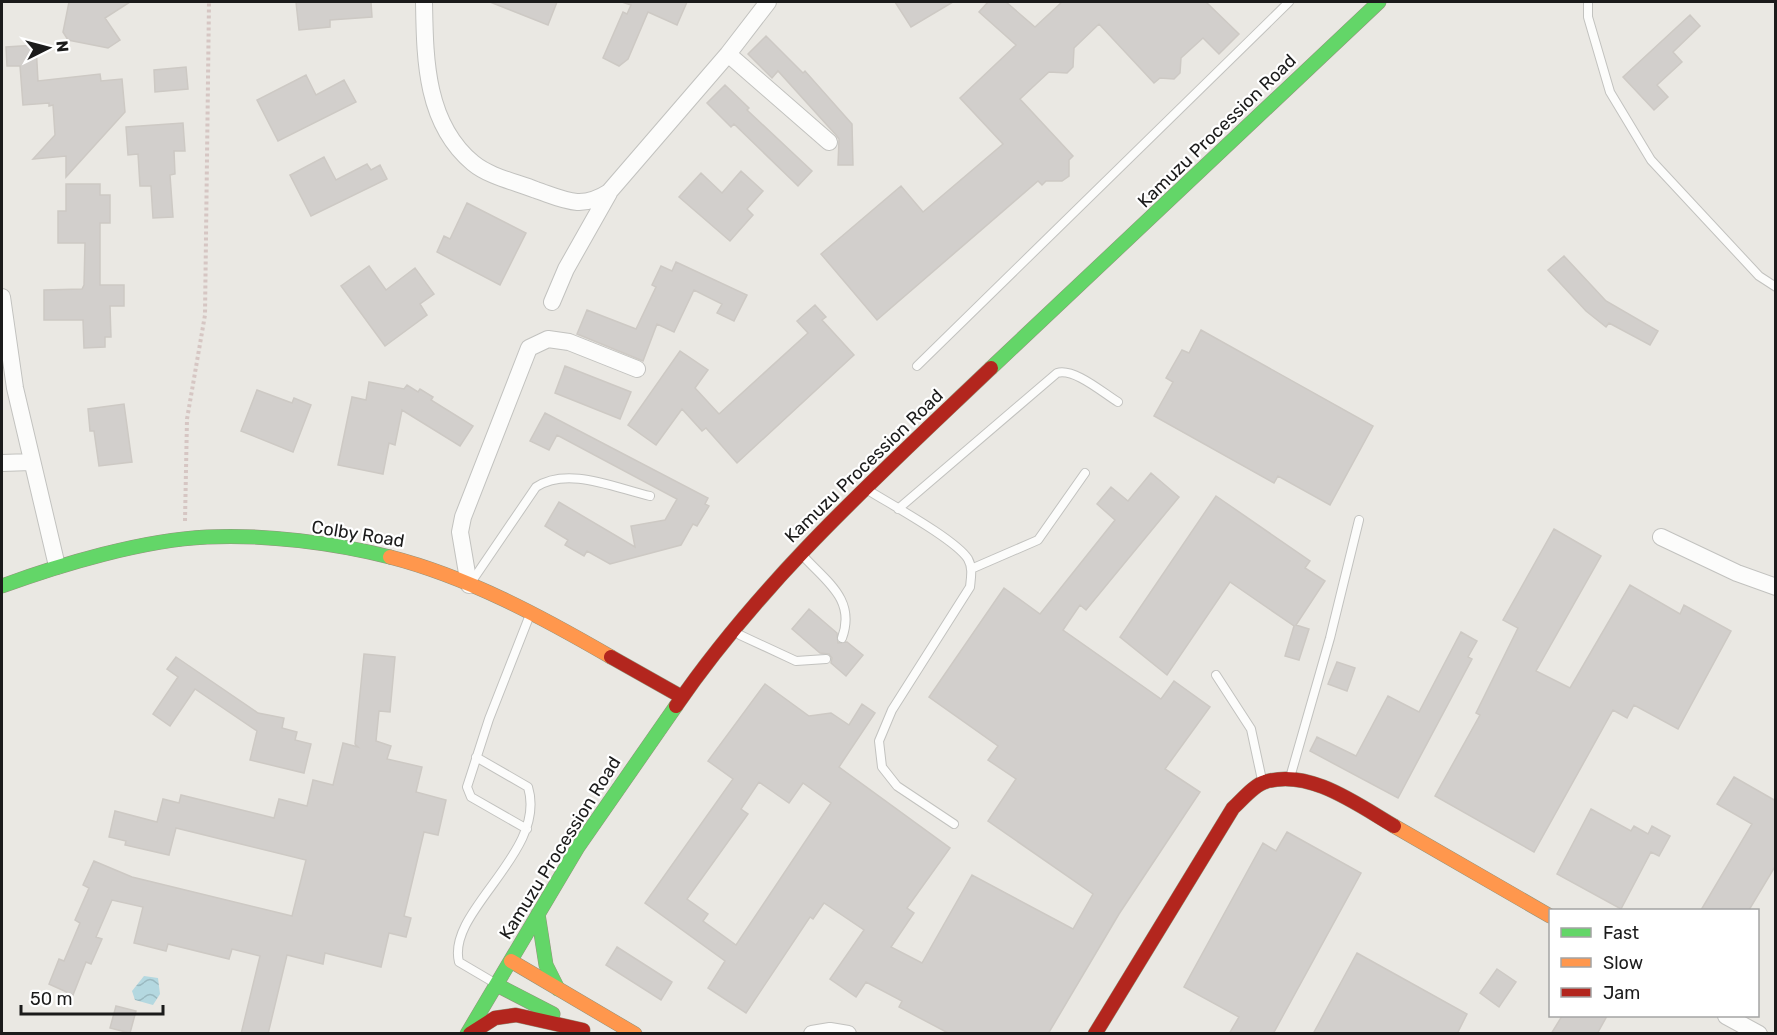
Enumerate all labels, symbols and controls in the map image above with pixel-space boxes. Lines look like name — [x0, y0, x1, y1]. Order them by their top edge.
north arrow — [18, 18, 78, 78]
text: N — [52, 40, 72, 53]
street label: Kamuzu Procession Road — [1133, 50, 1301, 212]
street label: Kamuzu Procession Road — [780, 385, 948, 547]
street label: Colby Road — [310, 516, 406, 552]
street label: Kamuzu Procession Road — [495, 753, 625, 943]
legend — [1549, 909, 1759, 1017]
text: Fast — [1603, 922, 1639, 944]
text: Slow — [1603, 952, 1643, 974]
scale bar — [21, 978, 164, 1016]
text: Jam — [1603, 982, 1640, 1004]
text: 50 m — [30, 988, 73, 1010]

